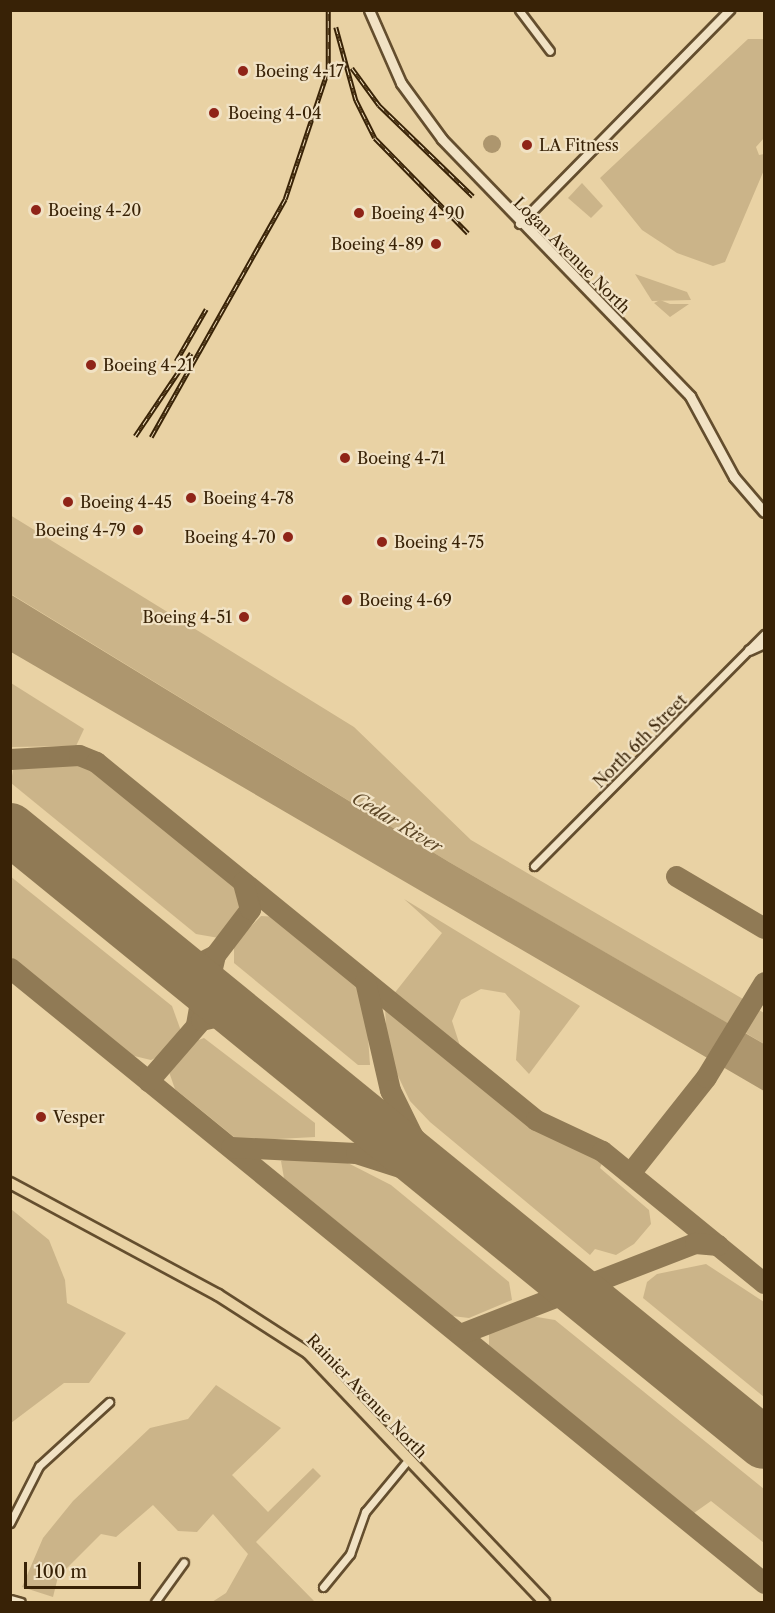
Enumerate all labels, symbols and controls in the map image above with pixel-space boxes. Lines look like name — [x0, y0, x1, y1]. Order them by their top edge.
place label: Boeing 4-17 — [255, 61, 344, 81]
marker: Boeing 4-17 — [236, 64, 250, 78]
place label: Boeing 4-04 — [228, 103, 321, 123]
marker: Boeing 4-04 — [205, 104, 223, 122]
place label: LA Fitness — [539, 135, 619, 155]
marker: LA Fitness — [520, 138, 534, 152]
street label: Logan Avenue North — [510, 193, 634, 317]
place label: Boeing 4-20 — [48, 200, 141, 220]
marker: Boeing 4-20 — [29, 203, 43, 217]
place label: Boeing 4-90 — [371, 203, 465, 223]
marker: Boeing 4-90 — [352, 206, 366, 220]
place label: Boeing 4-89 — [331, 234, 424, 254]
marker: Boeing 4-89 — [429, 237, 443, 251]
place label: Boeing 4-21 — [103, 355, 193, 375]
marker: Boeing 4-21 — [84, 358, 98, 372]
place label: Boeing 4-71 — [357, 448, 445, 468]
marker: Boeing 4-71 — [338, 451, 352, 465]
place label: Boeing 4-78 — [203, 488, 294, 508]
marker: Boeing 4-78 — [184, 491, 198, 505]
place label: Boeing 4-45 — [80, 492, 172, 512]
marker: Boeing 4-45 — [61, 495, 75, 509]
place label: Boeing 4-79 — [35, 520, 126, 540]
marker: Boeing 4-79 — [131, 523, 145, 537]
place label: Boeing 4-70 — [184, 527, 276, 547]
marker: Boeing 4-70 — [281, 530, 295, 544]
place label: Boeing 4-75 — [394, 532, 484, 552]
marker: Boeing 4-75 — [375, 535, 389, 549]
place label: Boeing 4-69 — [359, 590, 452, 610]
marker: Boeing 4-69 — [340, 593, 354, 607]
place label: Boeing 4-51 — [142, 607, 232, 627]
marker: Boeing 4-51 — [237, 610, 251, 624]
street label: North 6th Street — [589, 690, 691, 792]
water label: Cedar River — [348, 788, 446, 858]
place label: Vesper — [53, 1107, 105, 1127]
marker: Vesper — [34, 1110, 48, 1124]
street label: Rainier Avenue North — [302, 1330, 432, 1462]
scale bar — [27, 1550, 144, 1588]
text: 100 m — [35, 1561, 87, 1583]

